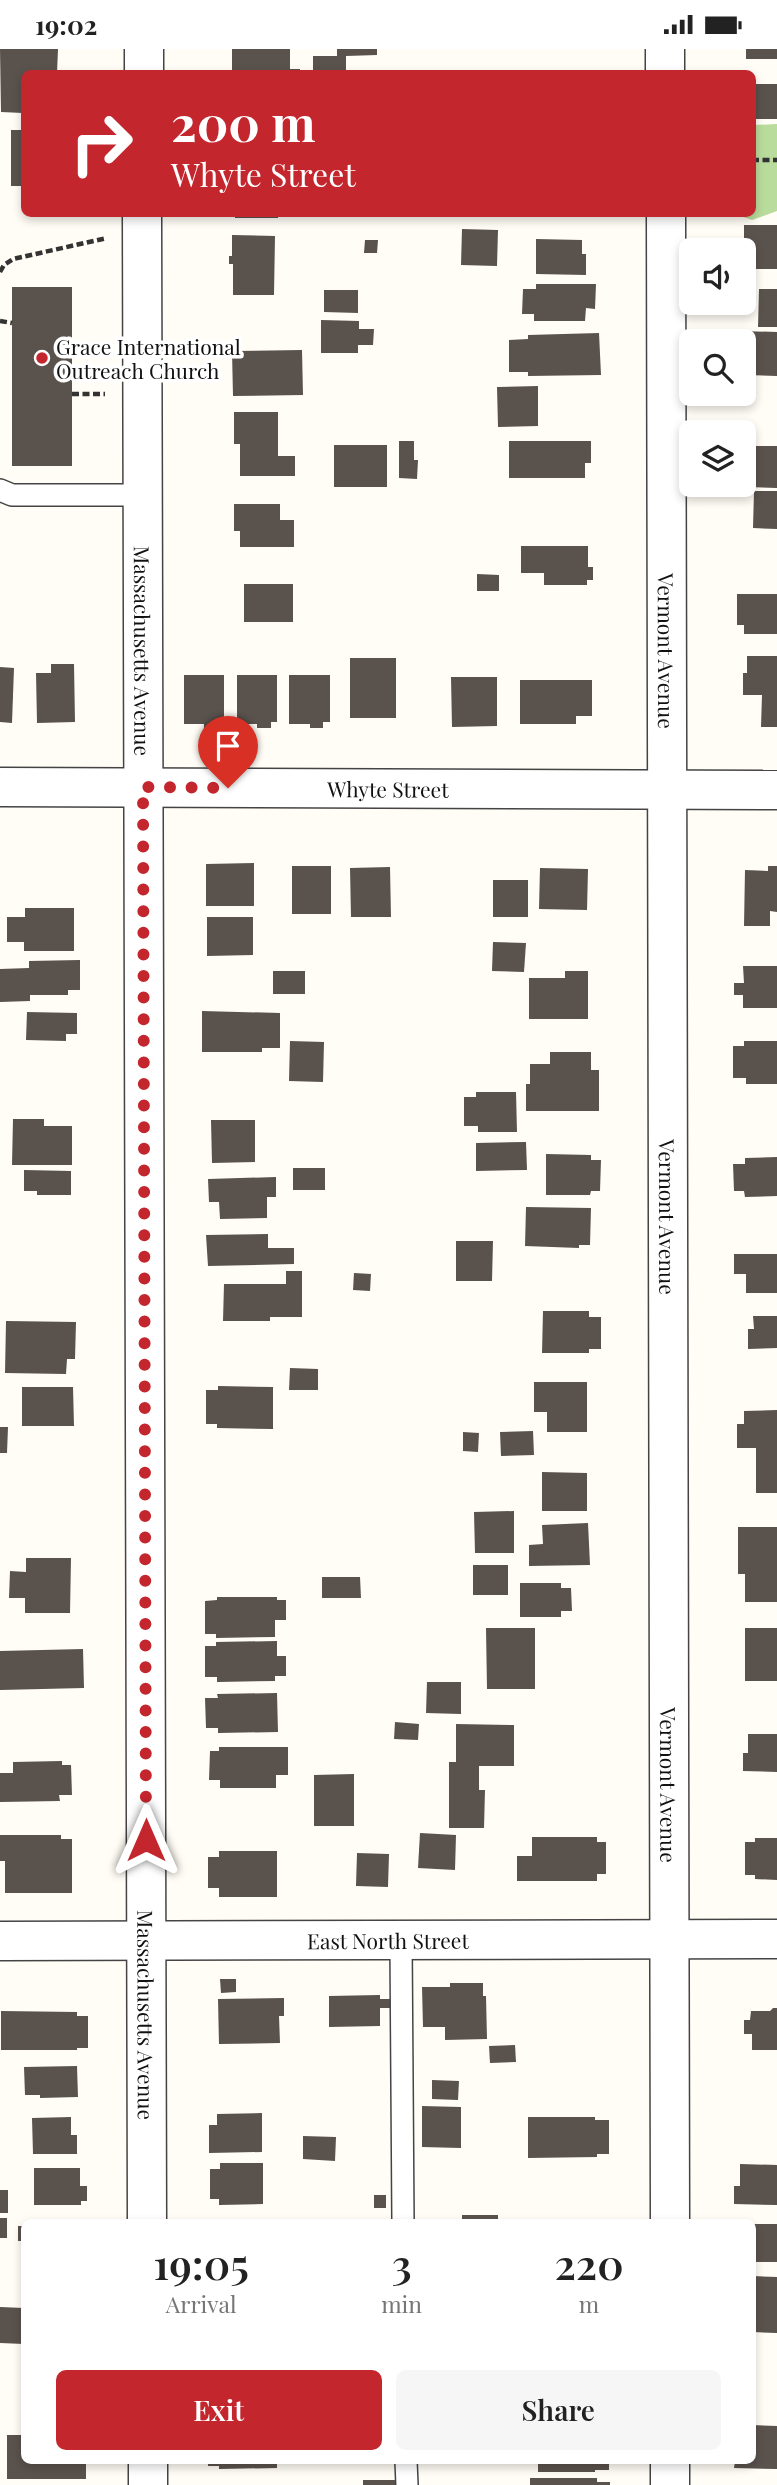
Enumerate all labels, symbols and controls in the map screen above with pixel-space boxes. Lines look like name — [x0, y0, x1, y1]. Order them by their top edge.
text: 19:02 — [35, 7, 97, 42]
text: 200 m — [171, 89, 316, 154]
icon: right — [56, 98, 147, 189]
text: Whyte Street — [171, 152, 356, 195]
map controls — [679, 238, 756, 497]
button: sound — [679, 238, 756, 315]
button: search — [679, 329, 756, 406]
place label: Grace International Outreach Church — [56, 332, 241, 384]
marker: Grace International Outreach Church — [34, 350, 50, 366]
button: layers — [679, 420, 756, 497]
street label: Massachusetts Avenue — [129, 546, 157, 756]
street label: Vermont Avenue — [653, 572, 681, 729]
pin — [198, 716, 258, 788]
icon: arrive — [209, 727, 247, 765]
street label: Whyte Street — [326, 774, 449, 803]
street label: Vermont Avenue — [654, 1138, 682, 1295]
street label: Vermont Avenue — [655, 1706, 683, 1863]
position arrow — [109, 1803, 183, 1877]
street label: Massachusetts Avenue — [132, 1910, 161, 2120]
street label: East North Street — [307, 1926, 469, 1954]
text: 19:05 — [153, 2235, 249, 2291]
text: 3 — [392, 2235, 412, 2291]
text: 220 — [554, 2235, 624, 2291]
text: Arrival — [166, 2288, 237, 2319]
text: min — [381, 2288, 422, 2319]
text: m — [579, 2288, 599, 2319]
button: Exit — [56, 2370, 382, 2450]
button: Share — [396, 2370, 721, 2450]

